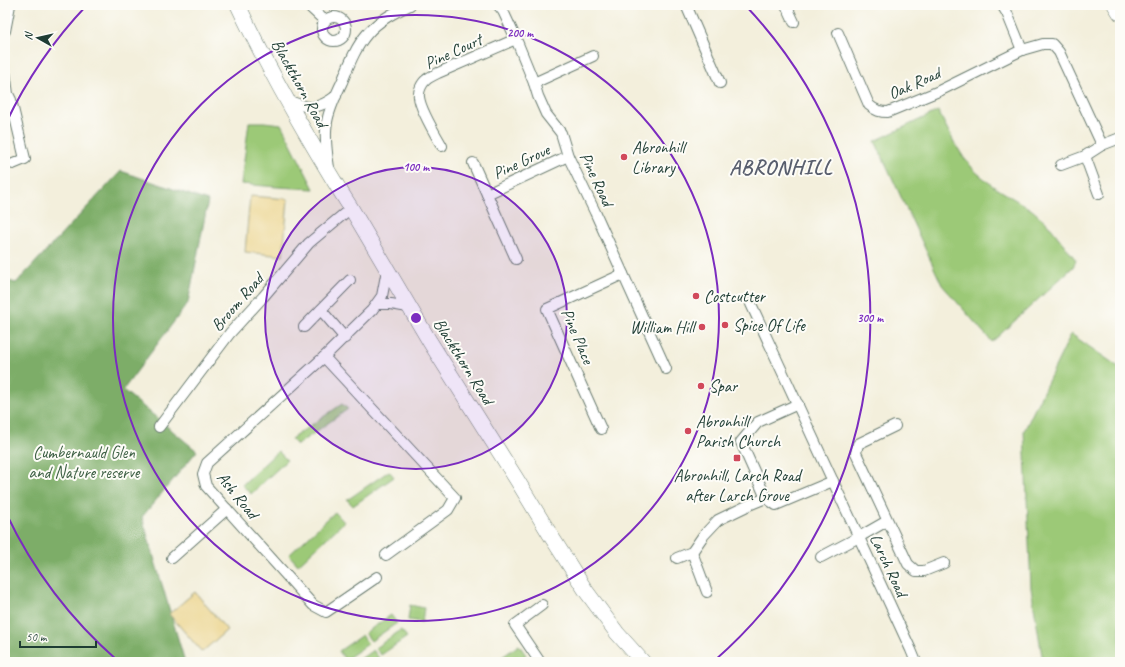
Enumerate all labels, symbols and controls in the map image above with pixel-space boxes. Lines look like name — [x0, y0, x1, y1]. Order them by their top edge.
north arrow — [18, 18, 58, 58]
text: 200 m — [507, 25, 534, 41]
street label: Pine Court — [421, 28, 487, 74]
text: N — [21, 30, 36, 41]
street label: Blackthorn Road — [267, 35, 334, 134]
street label: Oak Road — [885, 61, 947, 104]
place label: Abronhill Library — [632, 137, 688, 178]
street label: Pine Grove — [489, 139, 554, 184]
street label: Pine Road — [575, 149, 620, 213]
marker: Abronhill Library — [619, 152, 629, 162]
district label: ABRONHILL — [729, 154, 833, 180]
text: 100 m — [403, 159, 430, 175]
street label: Broom Road — [206, 267, 270, 336]
place label: Costcutter — [704, 286, 767, 307]
marker: Costcutter — [691, 291, 701, 301]
street label: Pine Place — [556, 305, 599, 368]
text: 300 m — [857, 310, 884, 326]
centre of rings — [409, 311, 423, 325]
street label: Blackthorn Road — [429, 314, 500, 411]
place label: Spice Of Life — [733, 315, 806, 336]
place label: William Hill — [630, 317, 697, 338]
marker: Spice Of Life — [720, 320, 730, 330]
marker: William Hill — [697, 322, 707, 332]
place label: Spar — [709, 376, 739, 397]
marker: Spar — [696, 381, 706, 391]
place label: Abronhill Parish Church — [696, 411, 781, 452]
marker: Abronhill Parish Church — [683, 426, 693, 436]
park label: Cumbernauld Glen and Nature reserve — [29, 442, 141, 483]
marker: Abronhill, Larch Road after Larch Grove — [732, 453, 742, 463]
place label: Abronhill, Larch Road after Larch Grove — [674, 465, 803, 506]
street label: Ash Road — [212, 468, 264, 525]
street label: Larch Road — [865, 531, 913, 602]
scale bar — [20, 623, 96, 649]
text: 50 m — [26, 629, 48, 645]

